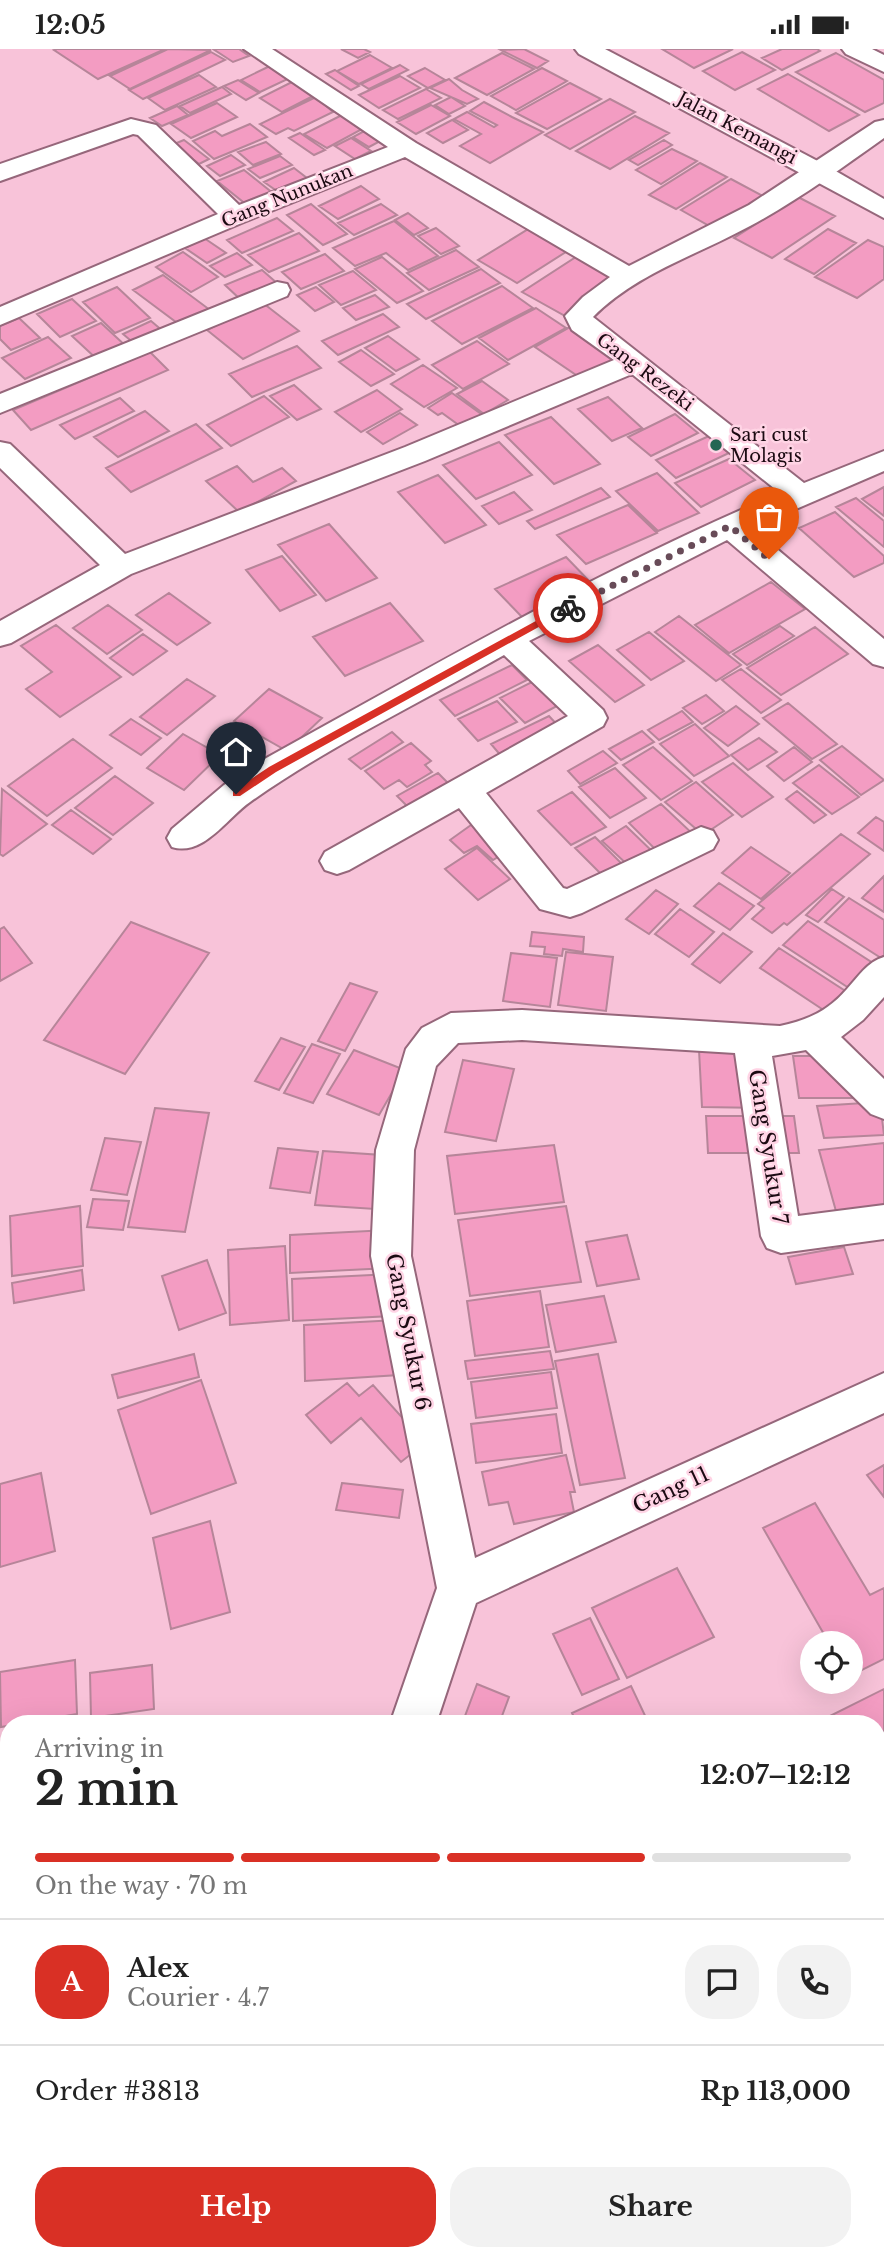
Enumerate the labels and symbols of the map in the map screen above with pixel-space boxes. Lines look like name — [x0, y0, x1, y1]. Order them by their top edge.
street label: Jalan Kemangi — [672, 86, 801, 169]
street label: Gang Nunukan — [218, 160, 356, 232]
street label: Gang Rezeki — [592, 328, 698, 416]
place label: Sari cust Molagis — [730, 424, 808, 467]
marker: Sari cust Molagis — [708, 437, 724, 453]
pin — [739, 487, 799, 559]
courier — [533, 573, 603, 643]
pin — [206, 722, 266, 794]
street label: Gang Syukur 7 — [743, 1068, 793, 1227]
street label: Gang Syukur 6 — [380, 1251, 436, 1413]
street label: Gang 11 — [629, 1461, 713, 1519]

